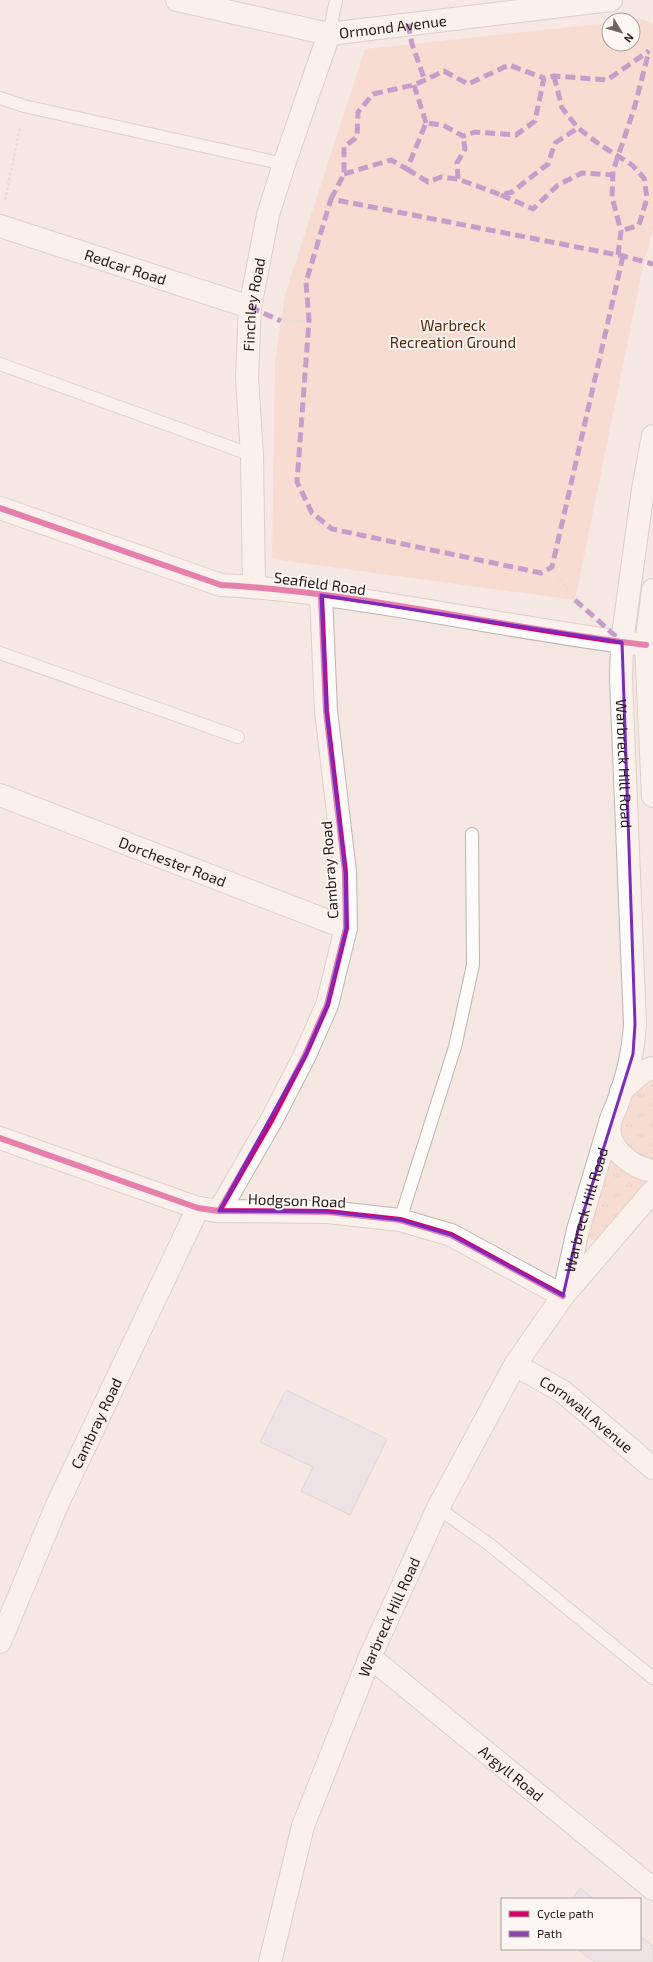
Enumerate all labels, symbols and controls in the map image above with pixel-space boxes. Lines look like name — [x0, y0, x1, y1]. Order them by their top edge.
street label: Ormond Avenue — [338, 11, 448, 42]
north arrow — [601, 12, 641, 52]
text: N — [622, 31, 637, 46]
street label: Redcar Road — [82, 245, 169, 288]
street label: Finchley Road — [239, 256, 268, 352]
park label: Warbreck Recreation Ground — [390, 316, 516, 351]
street label: Seafield Road — [273, 568, 367, 598]
street label: Warbreck Hill Road — [613, 699, 636, 828]
street label: Cambray Road — [317, 820, 341, 920]
street label: Dorchester Road — [116, 833, 229, 890]
street label: Warbreck Hill Road — [560, 1145, 611, 1274]
street label: Hodgson Road — [248, 1189, 346, 1211]
street label: Cornwall Avenue — [537, 1372, 637, 1456]
street label: Cambray Road — [67, 1375, 125, 1471]
street label: Warbreck Hill Road — [354, 1554, 423, 1679]
street label: Argyll Road — [476, 1741, 547, 1805]
legend — [501, 1898, 641, 1950]
text: Cycle path — [537, 1906, 594, 1920]
text: Path — [537, 1926, 562, 1940]

